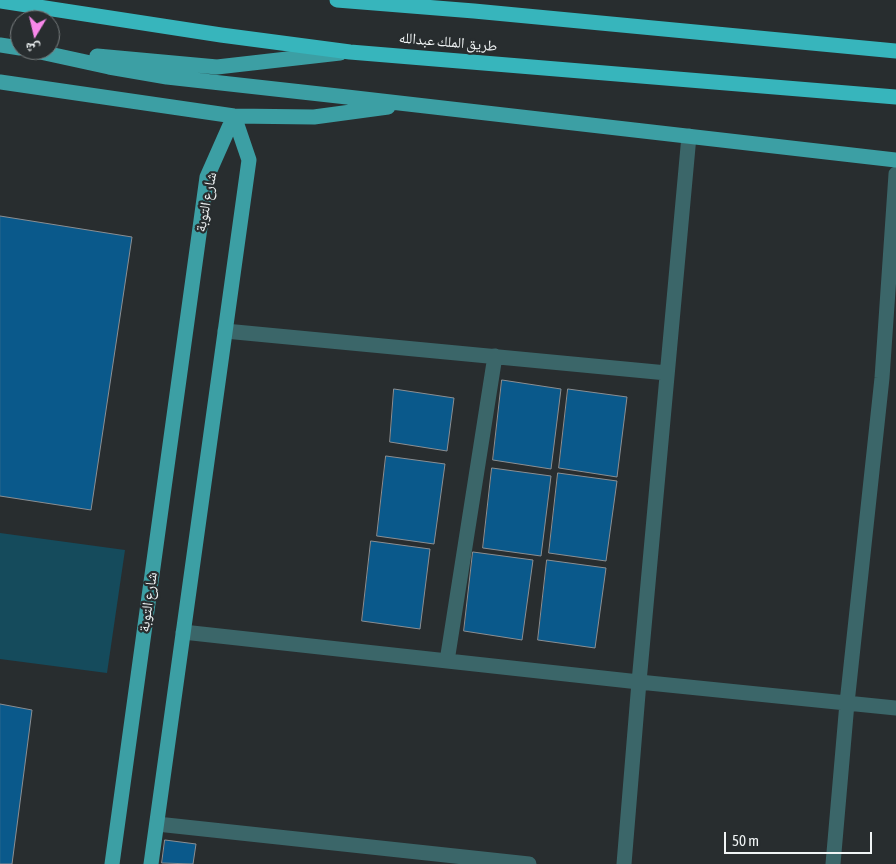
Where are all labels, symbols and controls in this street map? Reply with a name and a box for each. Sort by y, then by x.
north arrow [10,10,60,60]
street label: طريق الملك عبدالله [398,29,498,55]
text: ش [24,40,41,58]
street label: شارع التوبة [191,171,221,233]
street label: شارع التوبة [135,571,161,633]
scale bar [726,822,874,854]
text: 50 m [732,832,759,849]

